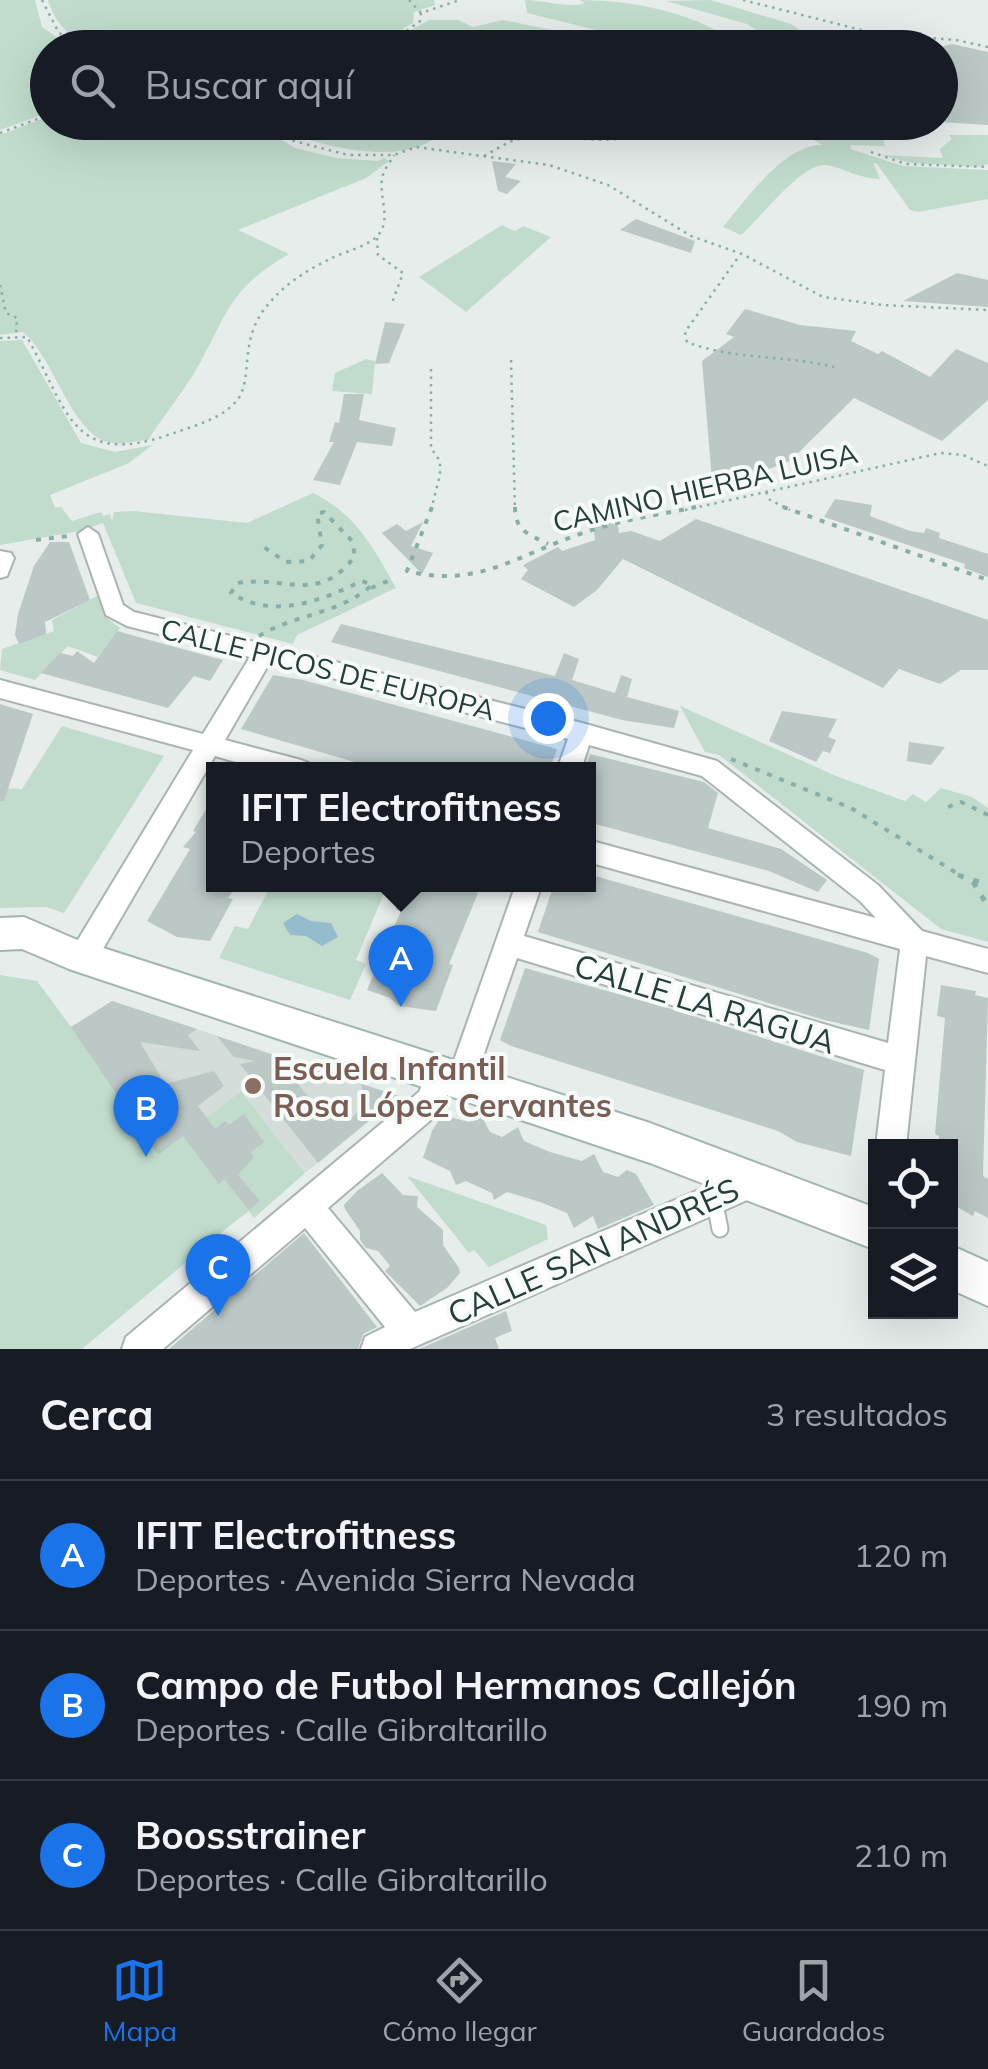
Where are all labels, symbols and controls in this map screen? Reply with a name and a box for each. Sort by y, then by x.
search box [30,30,958,140]
icon: search [65,58,120,113]
text: Buscar aquí [145,61,353,109]
street label: CAMINO HIERBA LUISA [549,435,861,539]
street label: CALLE PICOS DE EUROPA [157,611,499,728]
your location [523,693,574,744]
popup [206,762,596,892]
text: IFIT Electrofitness [240,783,562,831]
text: Deportes [240,831,376,871]
pin: A [368,924,434,1007]
street label: CALLE LA RAGUA [570,944,840,1062]
place label: Escuela Infantil Rosa López Cervantes [273,1048,612,1125]
pin: B [114,1074,178,1157]
marker: Escuela Infantil Rosa López Cervantes [242,1075,264,1097]
map controls [868,1139,958,1319]
button: locate [868,1139,958,1229]
street label: CALLE SAN ANDRÉS [441,1169,745,1333]
button: layers [868,1229,958,1319]
pin: C [186,1234,250,1316]
text: Cerca [40,1388,154,1441]
text: 3 resultados [766,1394,948,1434]
text: IFIT Electrofitness [135,1511,456,1559]
text: A [60,1535,85,1575]
text: 120 m [854,1535,948,1575]
text: Deportes · Avenida Sierra Nevada [135,1559,636,1599]
text: Campo de Futbol Hermanos Callejón [135,1661,797,1709]
text: B [61,1685,84,1725]
text: 190 m [854,1685,948,1725]
text: Deportes · Calle Gibraltarillo [135,1709,548,1749]
text: Boosstrainer [135,1811,365,1859]
text: C [62,1835,83,1875]
text: 210 m [854,1835,948,1875]
text: Deportes · Calle Gibraltarillo [135,1859,548,1899]
tab: Mapa [103,1953,177,2048]
tab: Cómo llegar [382,1953,537,2048]
tab: Guardados [742,1953,885,2048]

